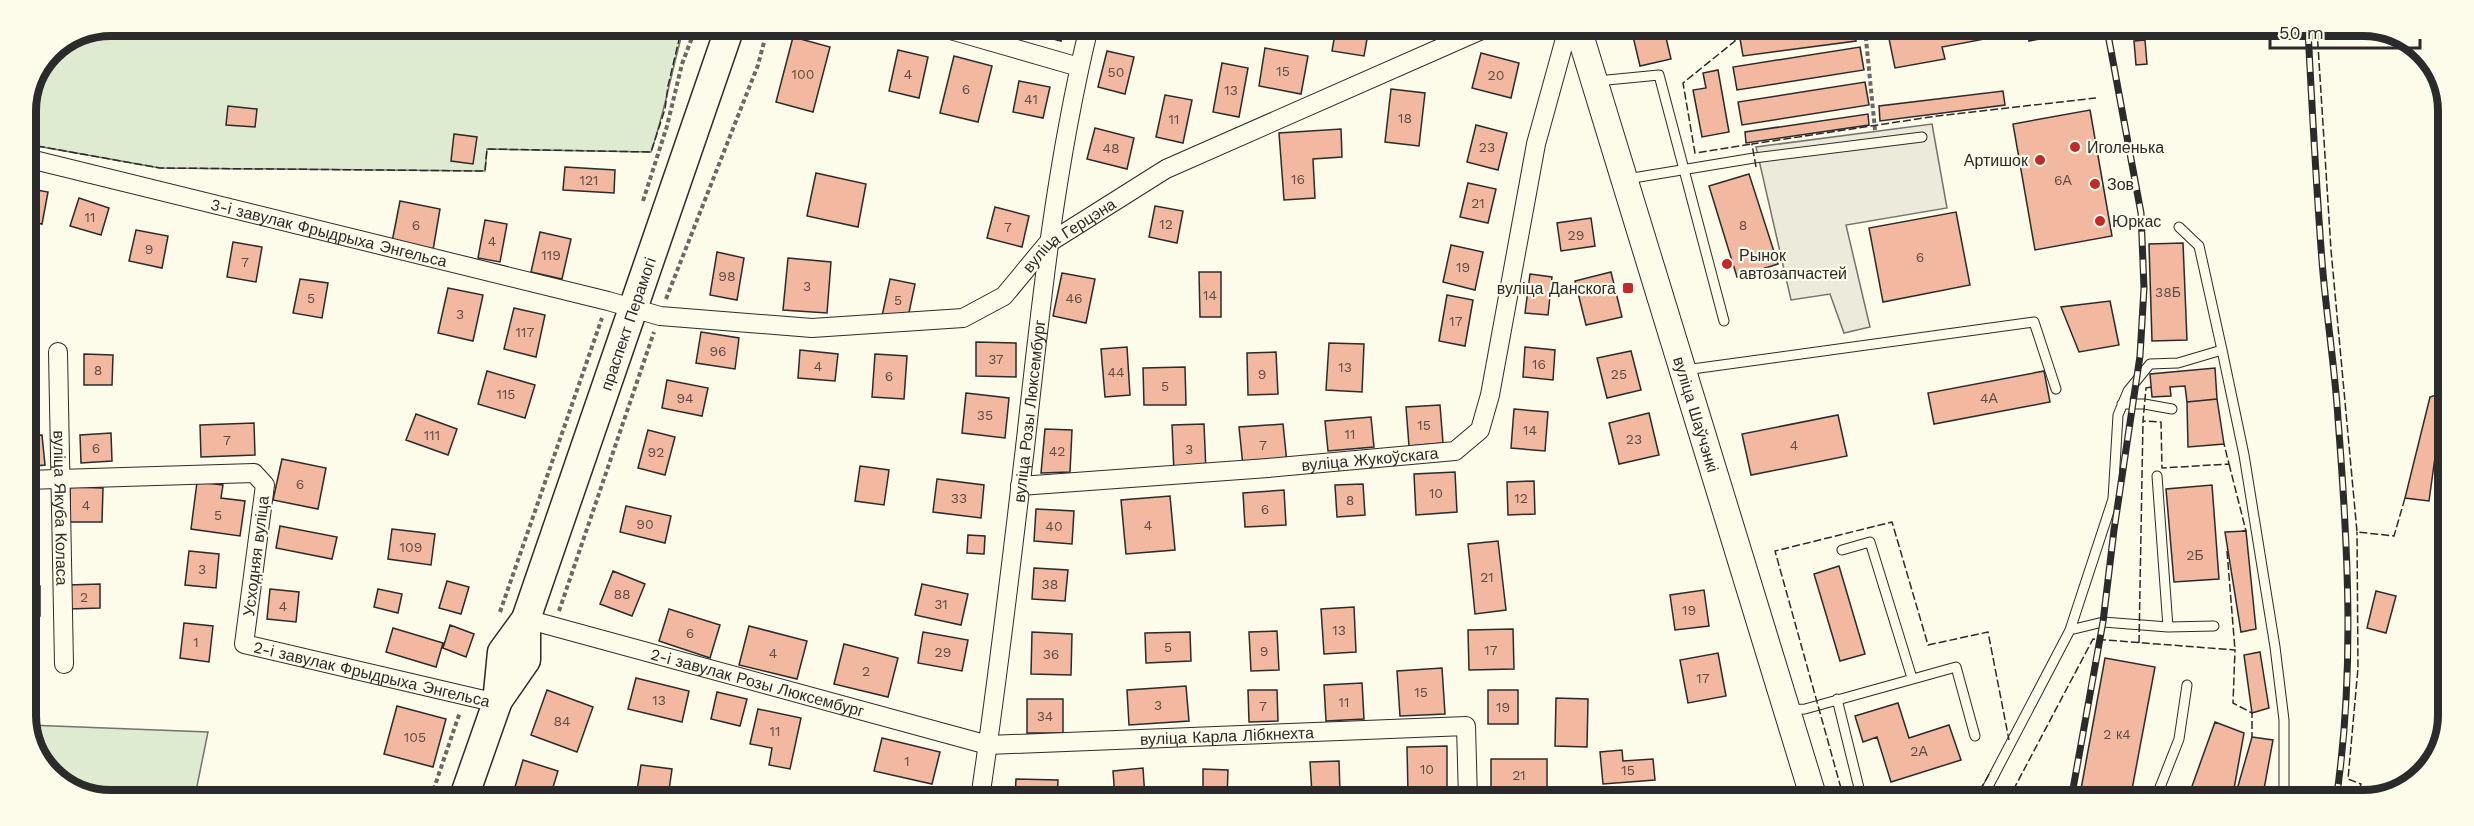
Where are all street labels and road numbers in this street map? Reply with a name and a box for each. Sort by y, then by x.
street label: 3-і завулак Фрыдрыха Энгельса [209,194,449,271]
street label: вуліца Герцэна [1018,194,1119,276]
street label: праспект Перамогі [596,255,659,393]
street label: вуліца Розы Люксембург [1009,318,1049,503]
street label: вуліца Шаўчэнкі [1670,354,1723,474]
street label: вуліца Якуба Коласа [50,430,72,586]
street label: вуліца Жукоўскага [1301,443,1439,474]
street label: Усходняя вуліца [239,495,273,617]
street label: 2-і завулак Фрыдрыха Энгельса [252,637,492,711]
street label: 2-і завулак Розы Люксембург [649,644,867,720]
street label: вуліца Карла Лібкнехта [1140,723,1314,748]

